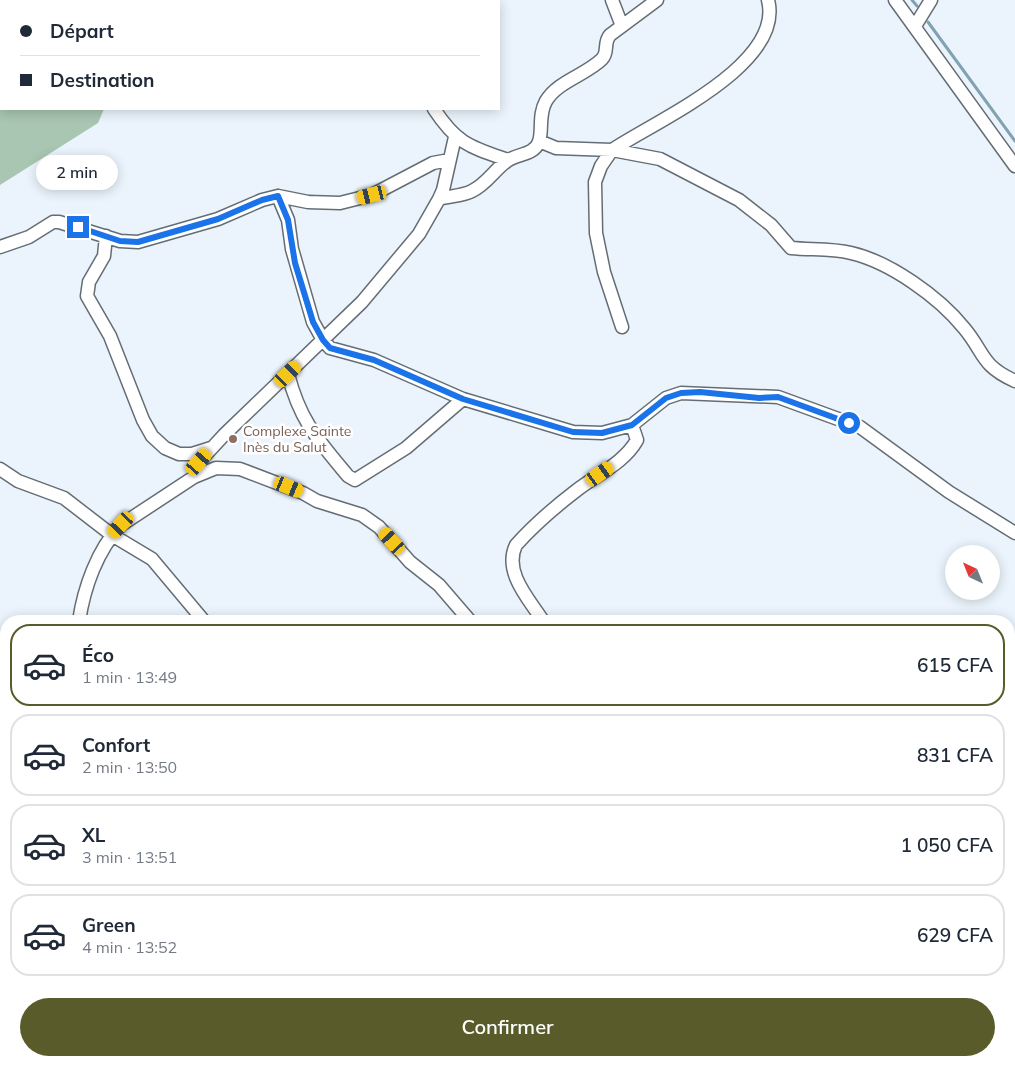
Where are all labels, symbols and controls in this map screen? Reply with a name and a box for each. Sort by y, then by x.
text: Départ [50,19,114,43]
text: Destination [50,68,155,92]
callout: 2 min [37,154,119,190]
text: 2 min [56,162,98,182]
car [355,184,388,206]
route end [67,216,89,238]
car [271,358,304,390]
route start [838,412,860,434]
place label: Complexe Sainte Inès du Salut [243,422,351,456]
marker: Complexe Sainte Inès du Salut [227,433,239,445]
car [183,446,214,478]
car [583,459,616,489]
car [272,474,305,500]
car [105,509,136,541]
car [376,525,407,557]
north arrow [945,545,1000,600]
map controls [945,545,1000,600]
icon: car [22,643,67,688]
text: Éco [82,643,114,667]
text: 615 CFA [917,653,993,677]
text: 1 min · 13:49 [82,667,177,687]
icon: car [22,733,67,778]
text: Confort [82,733,150,757]
text: 831 CFA [917,743,993,767]
text: 2 min · 13:50 [82,757,177,777]
icon: car [22,823,67,868]
text: XL [82,823,105,847]
text: 1 050 CFA [900,833,993,857]
text: 3 min · 13:51 [82,847,177,867]
icon: car [22,913,67,958]
text: Green [82,913,136,937]
text: 629 CFA [917,923,993,947]
text: 4 min · 13:52 [82,937,177,957]
button: Confirmer [20,998,995,1056]

